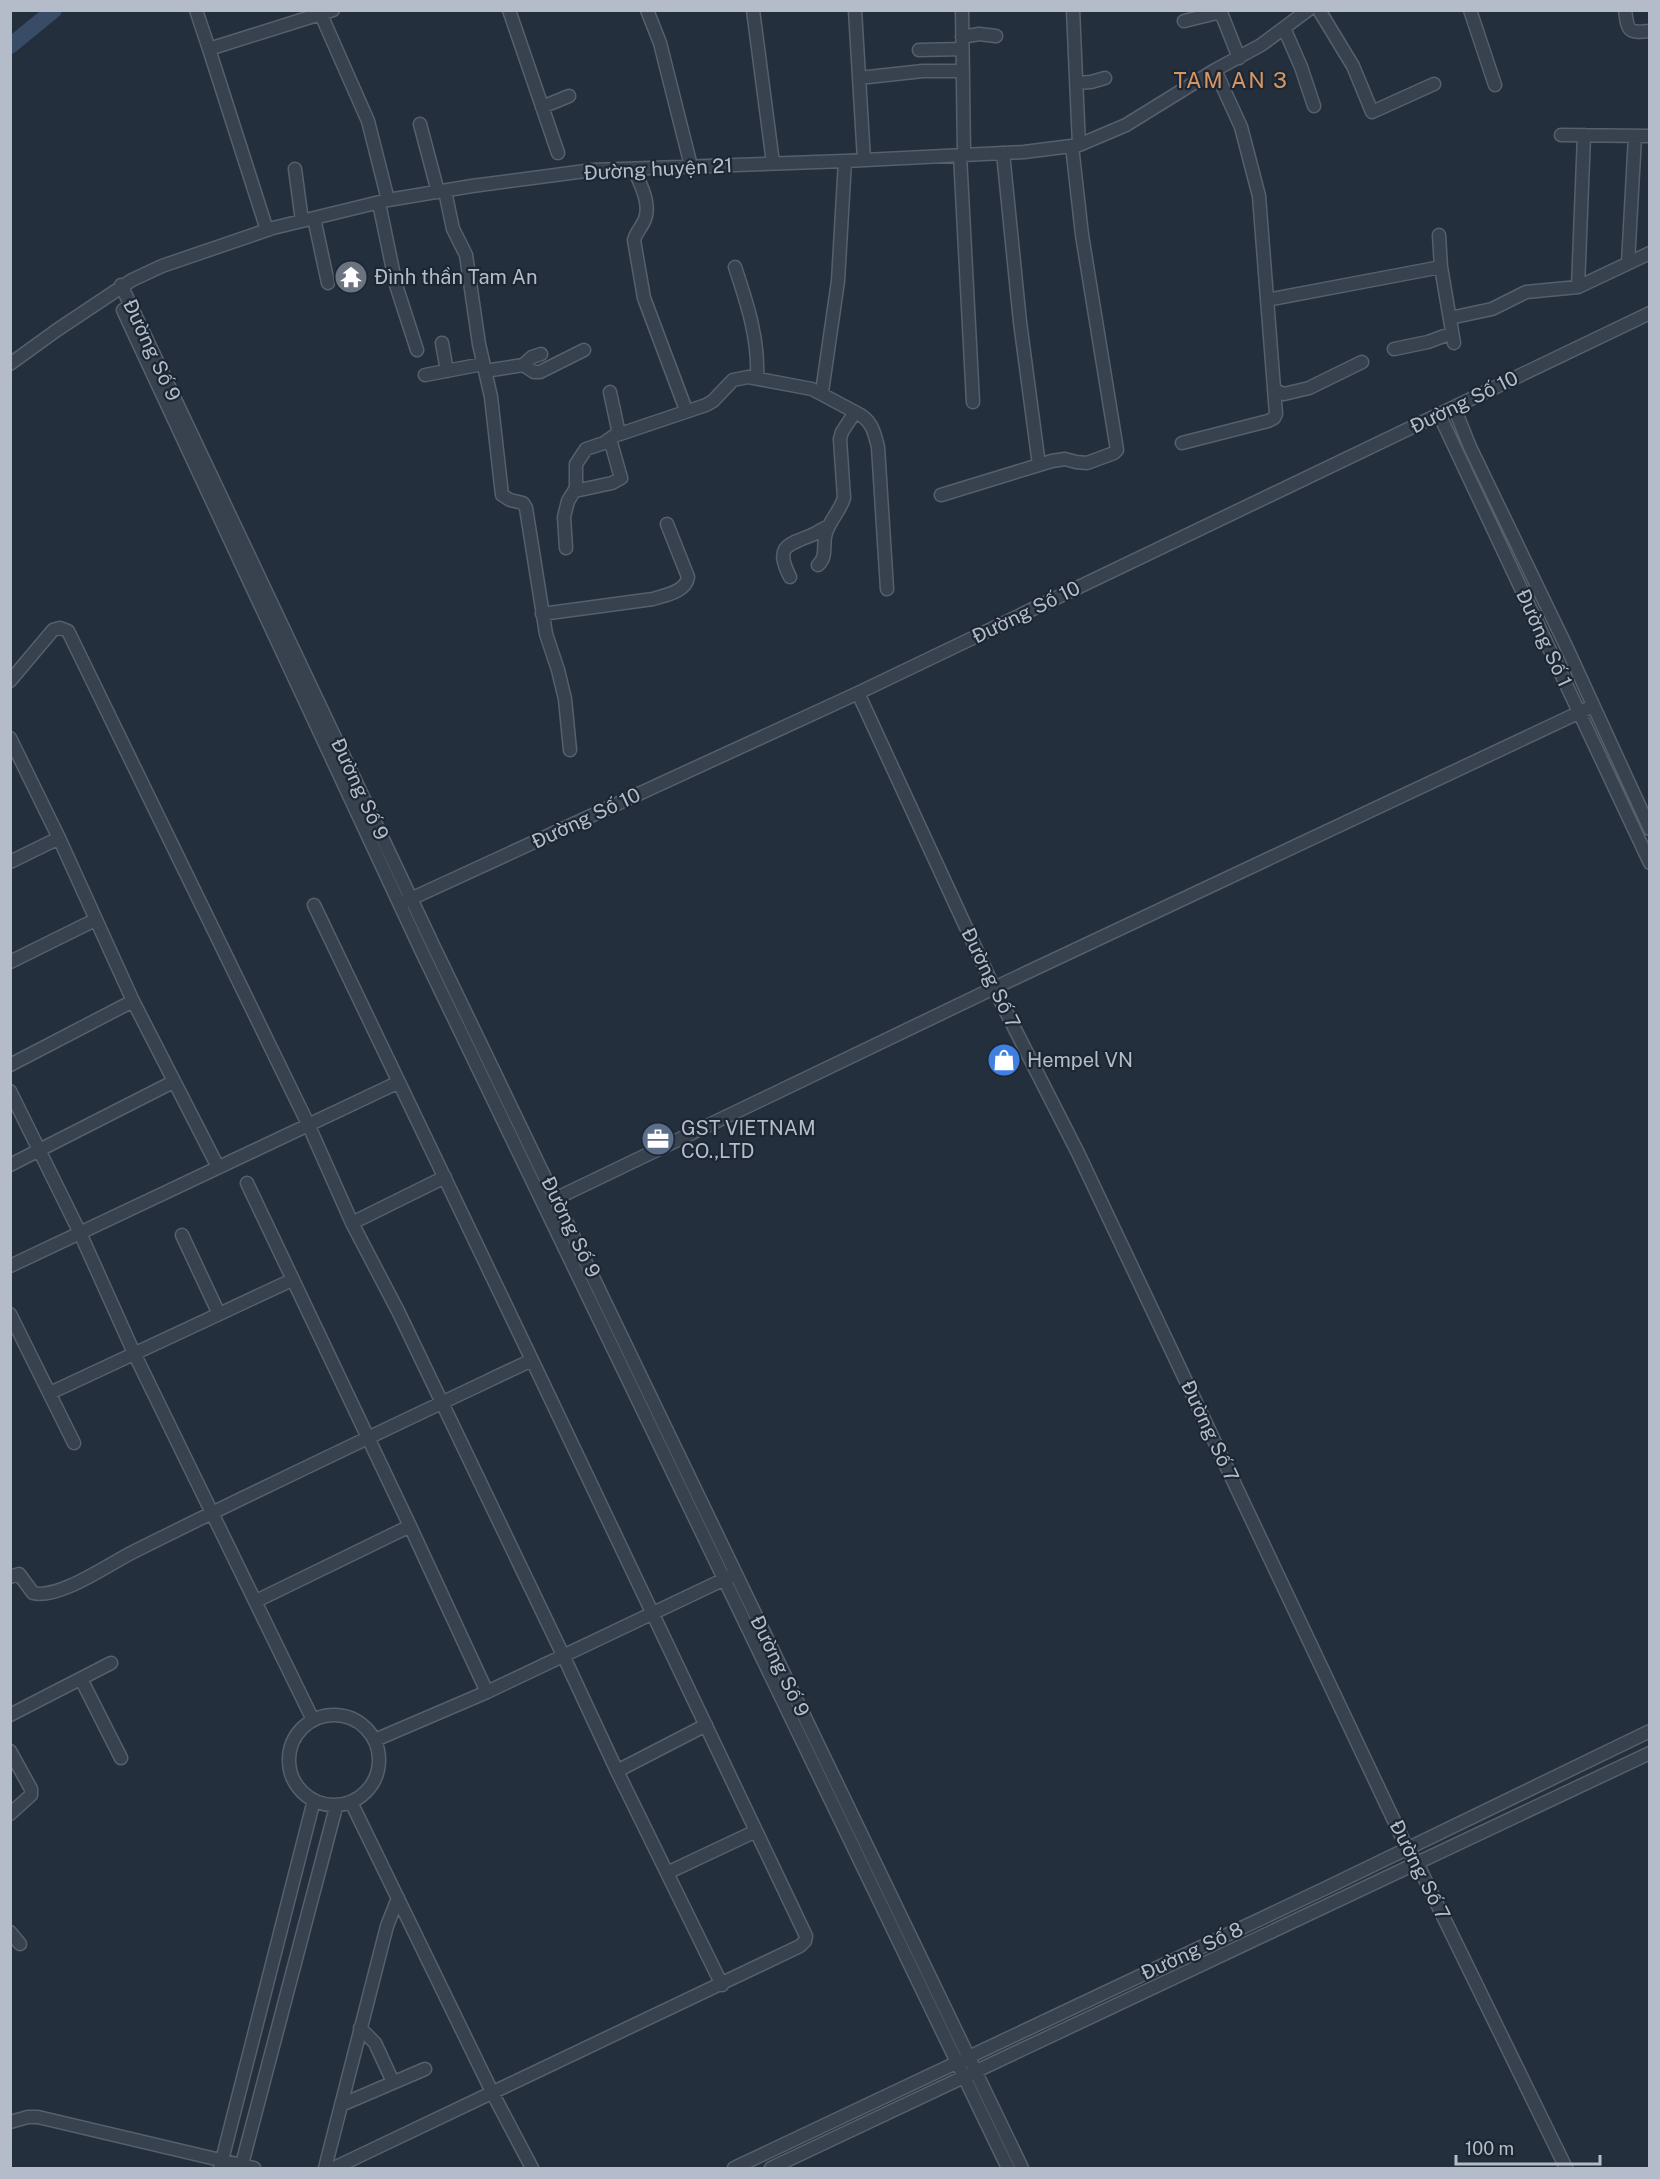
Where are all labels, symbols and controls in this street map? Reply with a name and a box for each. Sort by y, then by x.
district label: TAM AN 3 [1174,67,1288,93]
street label: Đường huyện 21 [583,153,733,185]
temple icon: Đình thần Tam An [333,259,369,295]
place label: Đình thần Tam An [374,265,537,289]
street label: Đường Số 9 [118,295,186,405]
street label: Đường Số 10 [1406,365,1522,439]
street label: Đường Số 10 [968,575,1084,649]
street label: Đường Số 1 [1511,585,1577,691]
street label: Đường Số 9 [326,734,394,844]
street label: Đường Số 10 [528,782,644,854]
street label: Đường Số 7 [956,924,1026,1032]
shop icon: Hempel VN [986,1042,1022,1078]
place label: Hempel VN [1027,1048,1133,1072]
place label: GST VIETNAM CO.,LTD [681,1116,816,1163]
office icon: GST VIETNAM CO.,LTD [640,1121,676,1157]
street label: Đường Số 9 [536,1173,606,1281]
street label: Đường Số 7 [1176,1376,1244,1486]
street label: Đường Số 9 [745,1612,815,1720]
street label: Đường Số 7 [1385,1816,1455,1924]
street label: Đường Số 8 [1137,1917,1247,1985]
scale bar [1456,2128,1600,2166]
text: 100 m [1465,2138,1514,2159]

